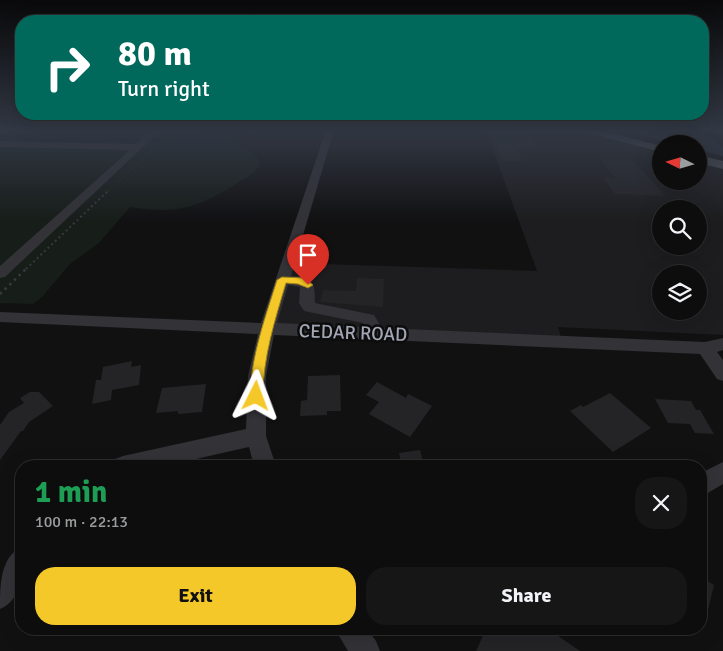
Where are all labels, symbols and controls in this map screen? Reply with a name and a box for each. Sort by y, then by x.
text: 80 m [118,32,192,75]
icon: right [35,35,100,100]
text: Turn right [118,75,210,102]
north arrow [652,135,708,190]
map controls [652,135,707,320]
button: search [652,200,707,255]
pin [287,234,329,285]
icon: arrive [294,241,322,269]
button: layers [652,265,707,320]
street label: CEDAR ROAD [298,319,408,347]
position arrow [229,369,281,421]
text: 1 min [35,474,107,511]
button: close [635,477,687,529]
text: 100 m · 22:13 [35,512,128,532]
button: Exit [35,567,356,625]
button: Share [366,567,687,625]

